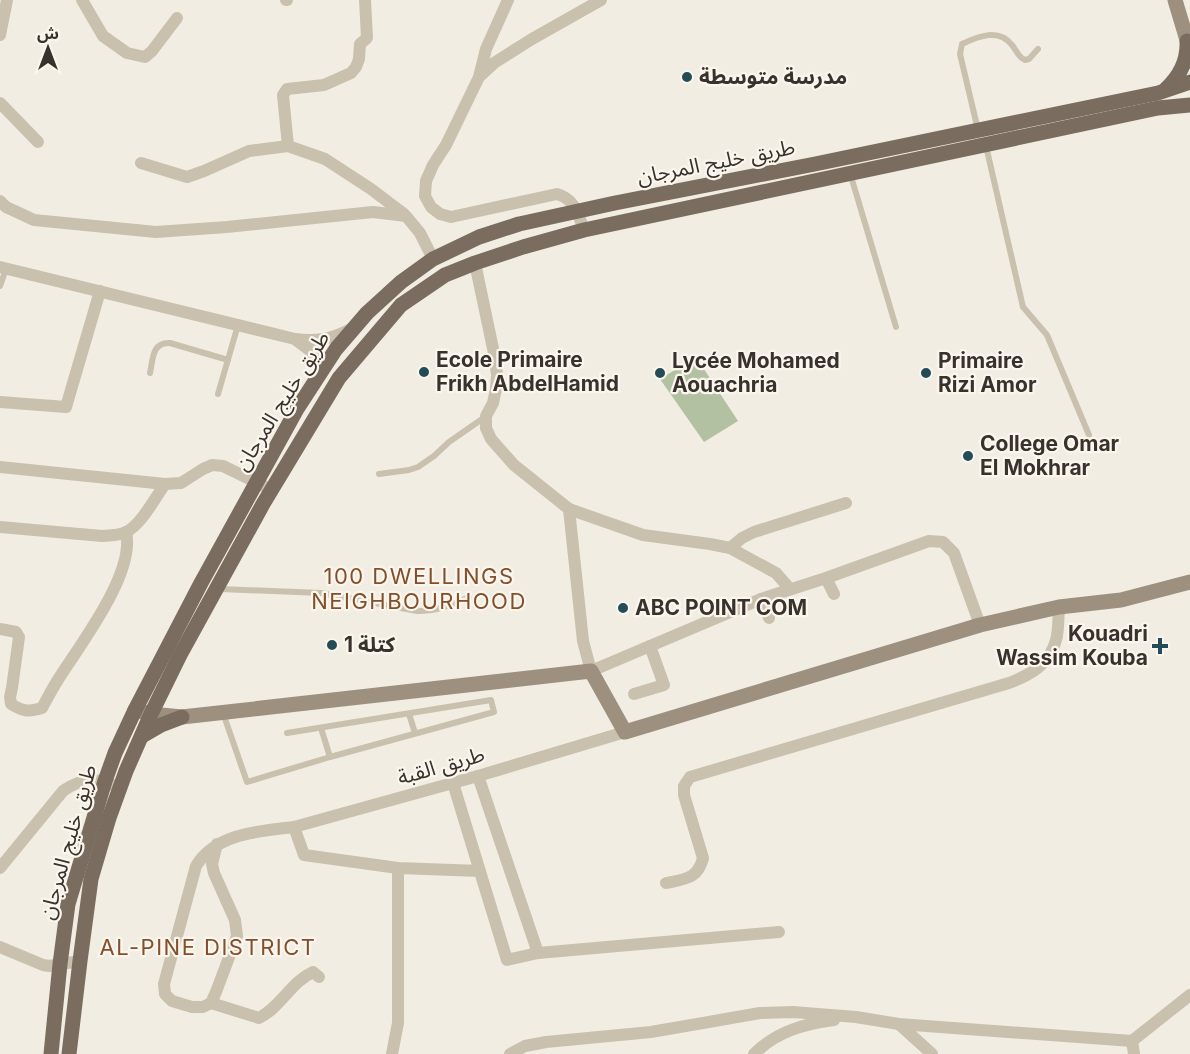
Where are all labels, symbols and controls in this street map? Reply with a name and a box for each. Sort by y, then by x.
north arrow [18,18,78,78]
text: ش [37,23,59,43]
place label: مدرسة متوسطة [699,64,847,89]
marker: مدرسة متوسطة [680,70,694,84]
street label: طريق خليج المرجان [635,134,797,192]
street label: طريق خليج المرجان [229,326,337,477]
place label: Ecole Primaire Frikh AbdelHamid [436,347,619,396]
place label: Lycée Mohamed Aouachria [672,348,840,397]
place label: Primaire Rizi Amor [938,348,1037,397]
marker: Ecole Primaire Frikh AbdelHamid [417,365,431,379]
marker: Lycée Mohamed Aouachria [653,366,667,380]
marker: Primaire Rizi Amor [919,366,933,380]
place label: College Omar El Mokhrar [980,431,1120,480]
marker: College Omar El Mokhrar [961,449,975,463]
district label: 100 DWELLINGS NEIGHBOURHOOD [311,563,527,614]
place label: ABC POINT COM [635,595,807,620]
marker: ABC POINT COM [616,601,630,615]
place label: Kouadri Wassim Kouba [996,621,1148,670]
place label: كتلة 1 [344,632,396,657]
marker: كتلة 1 [325,638,339,652]
marker: Kouadri Wassim Kouba [1153,639,1167,653]
street label: طريق القبة [394,741,488,791]
street label: طريق خليج المرجان [33,762,104,923]
district label: AL-PINE DISTRICT [99,934,317,960]

